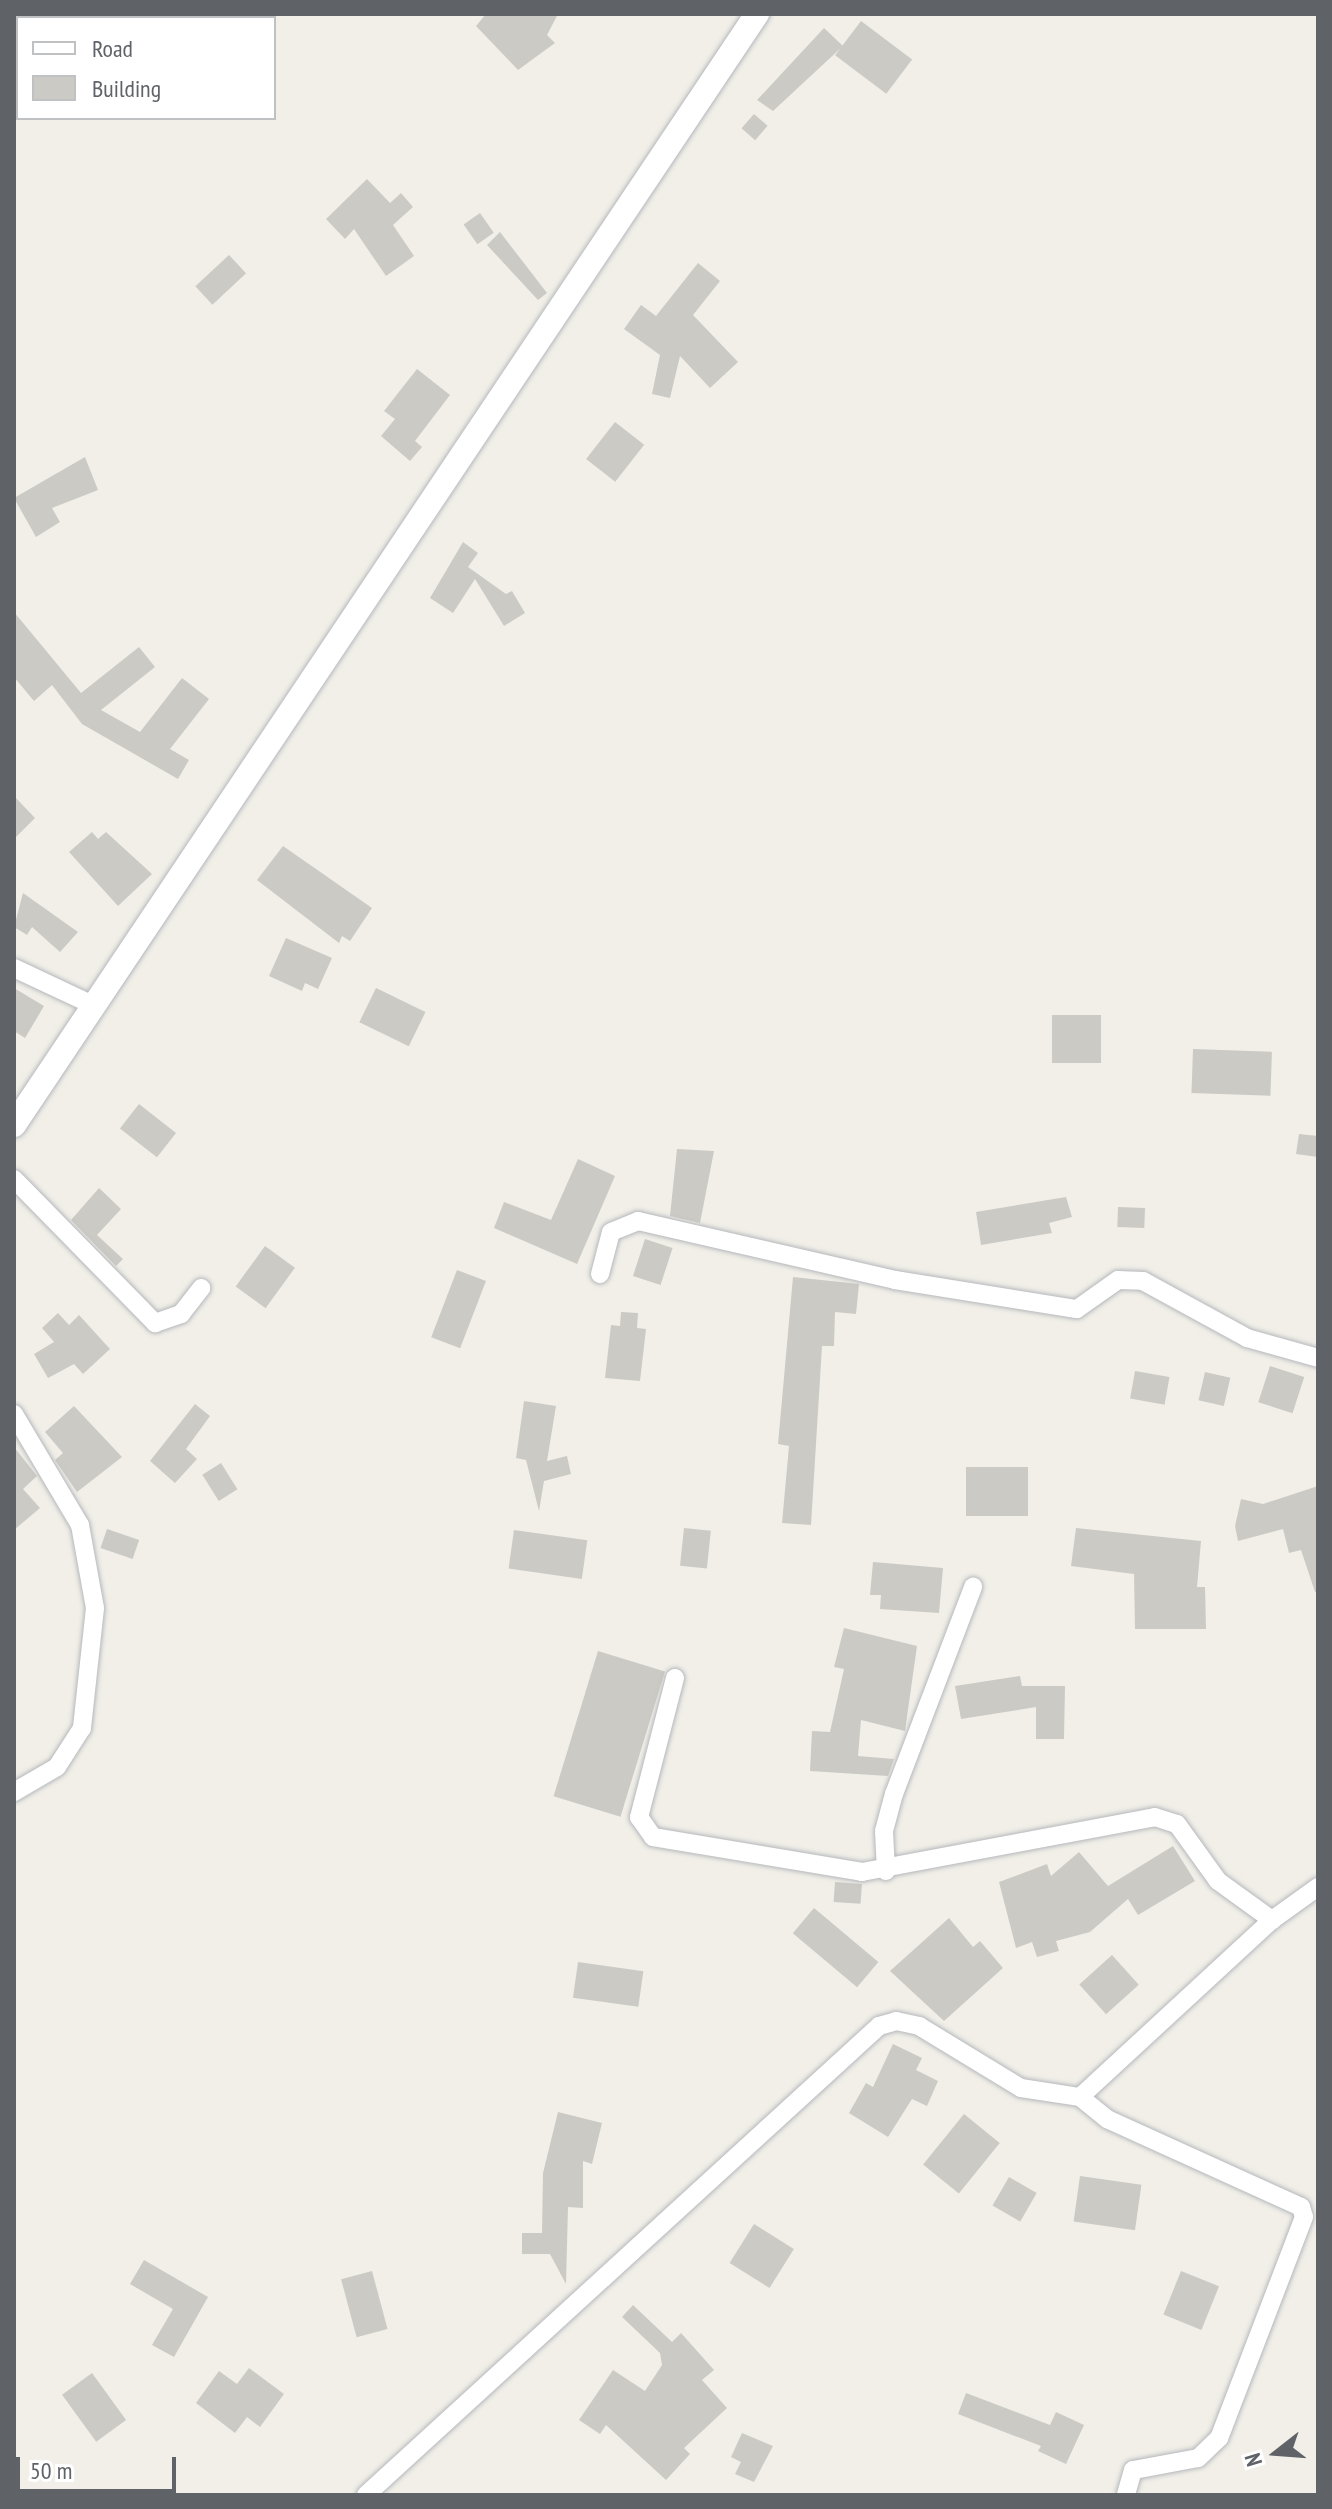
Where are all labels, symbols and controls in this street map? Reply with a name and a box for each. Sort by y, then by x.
legend [16,16,276,120]
text: Road [92,33,133,64]
text: Building [92,73,161,104]
north arrow [1236,2413,1316,2493]
scale bar [20,2441,180,2491]
text: N [1238,2450,1268,2470]
text: 50 m [30,2455,72,2486]

